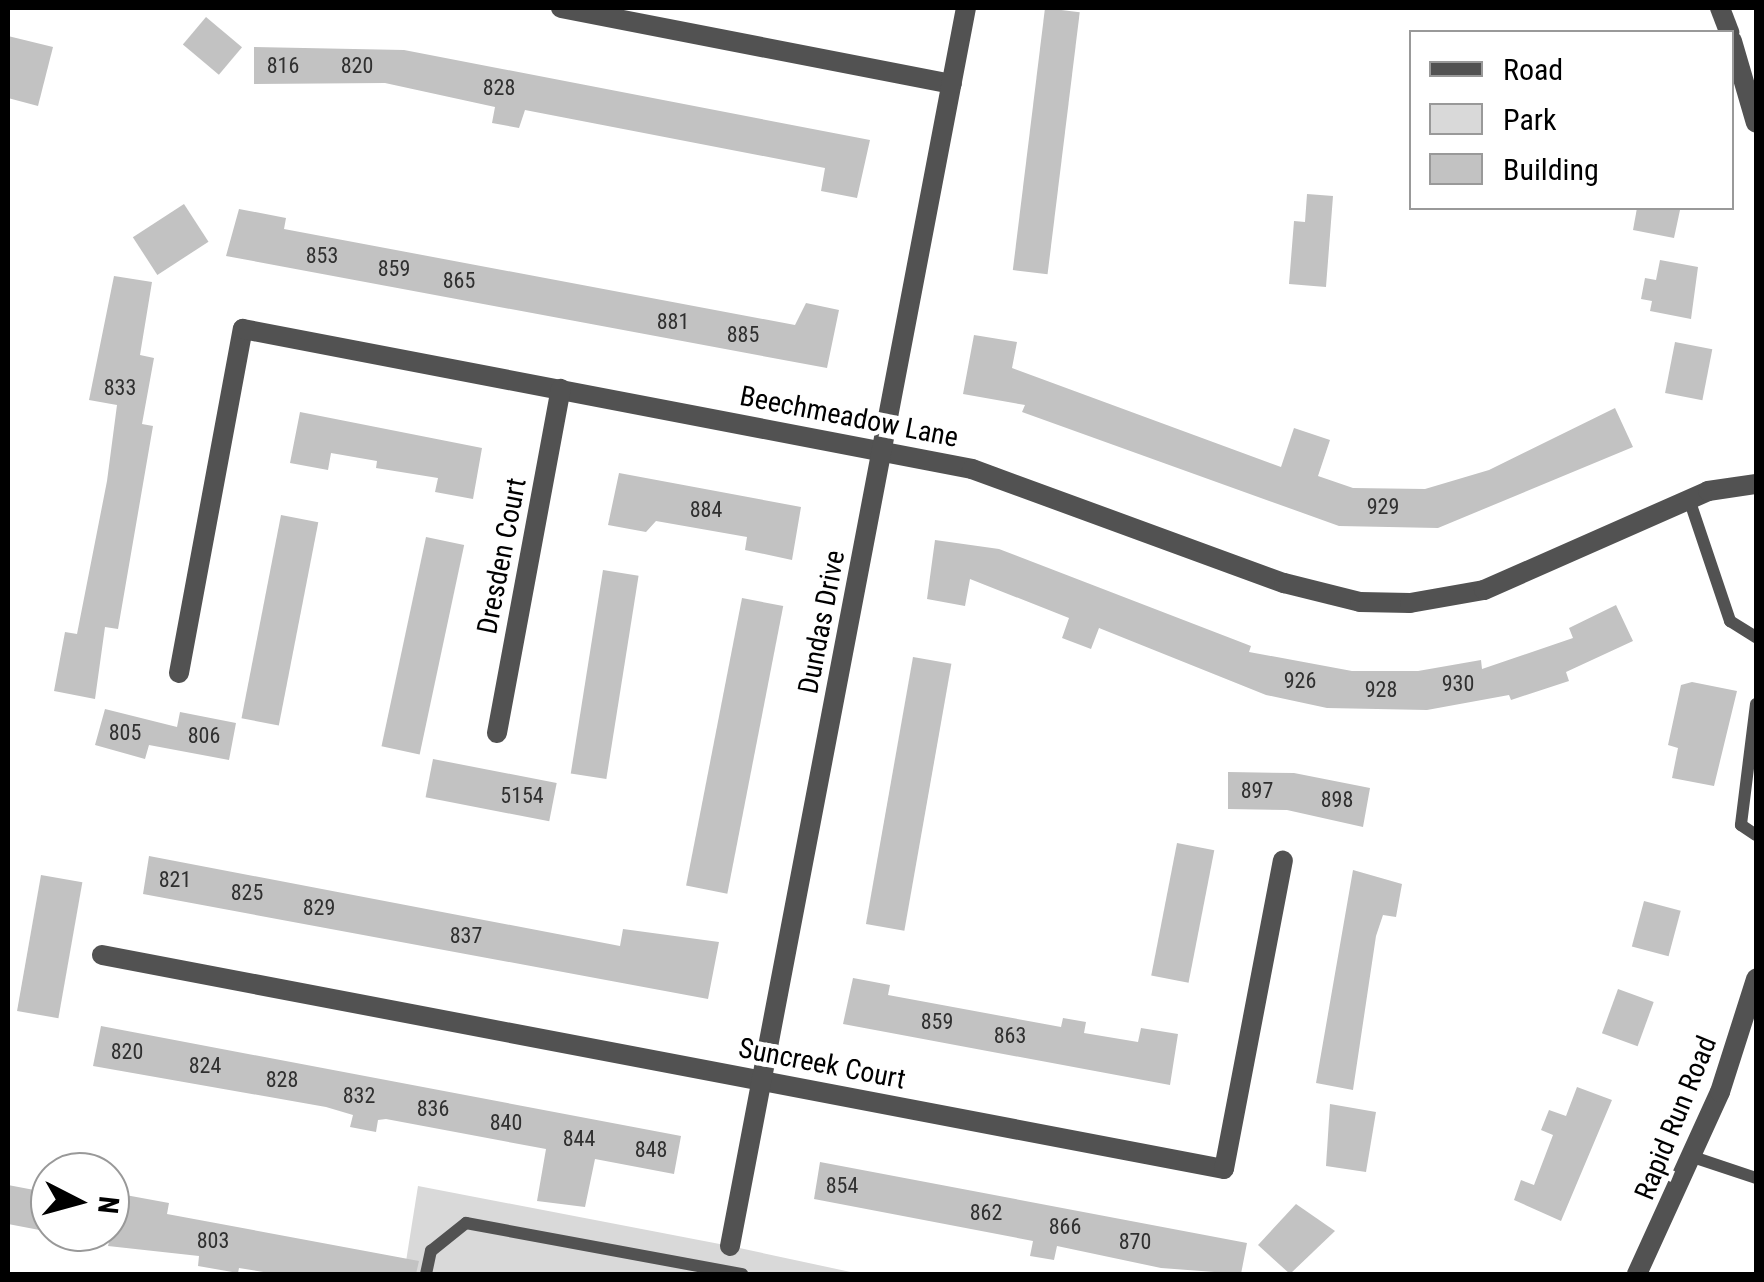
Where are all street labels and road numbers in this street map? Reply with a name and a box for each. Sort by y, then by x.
street label: Beechmeadow Lane [737,379,961,455]
street label: Dresden Court [470,475,534,637]
street label: Dundas Drive [792,547,852,697]
street label: Suncreek Court [736,1031,908,1097]
street label: Rapid Run Road [1628,1031,1724,1205]

